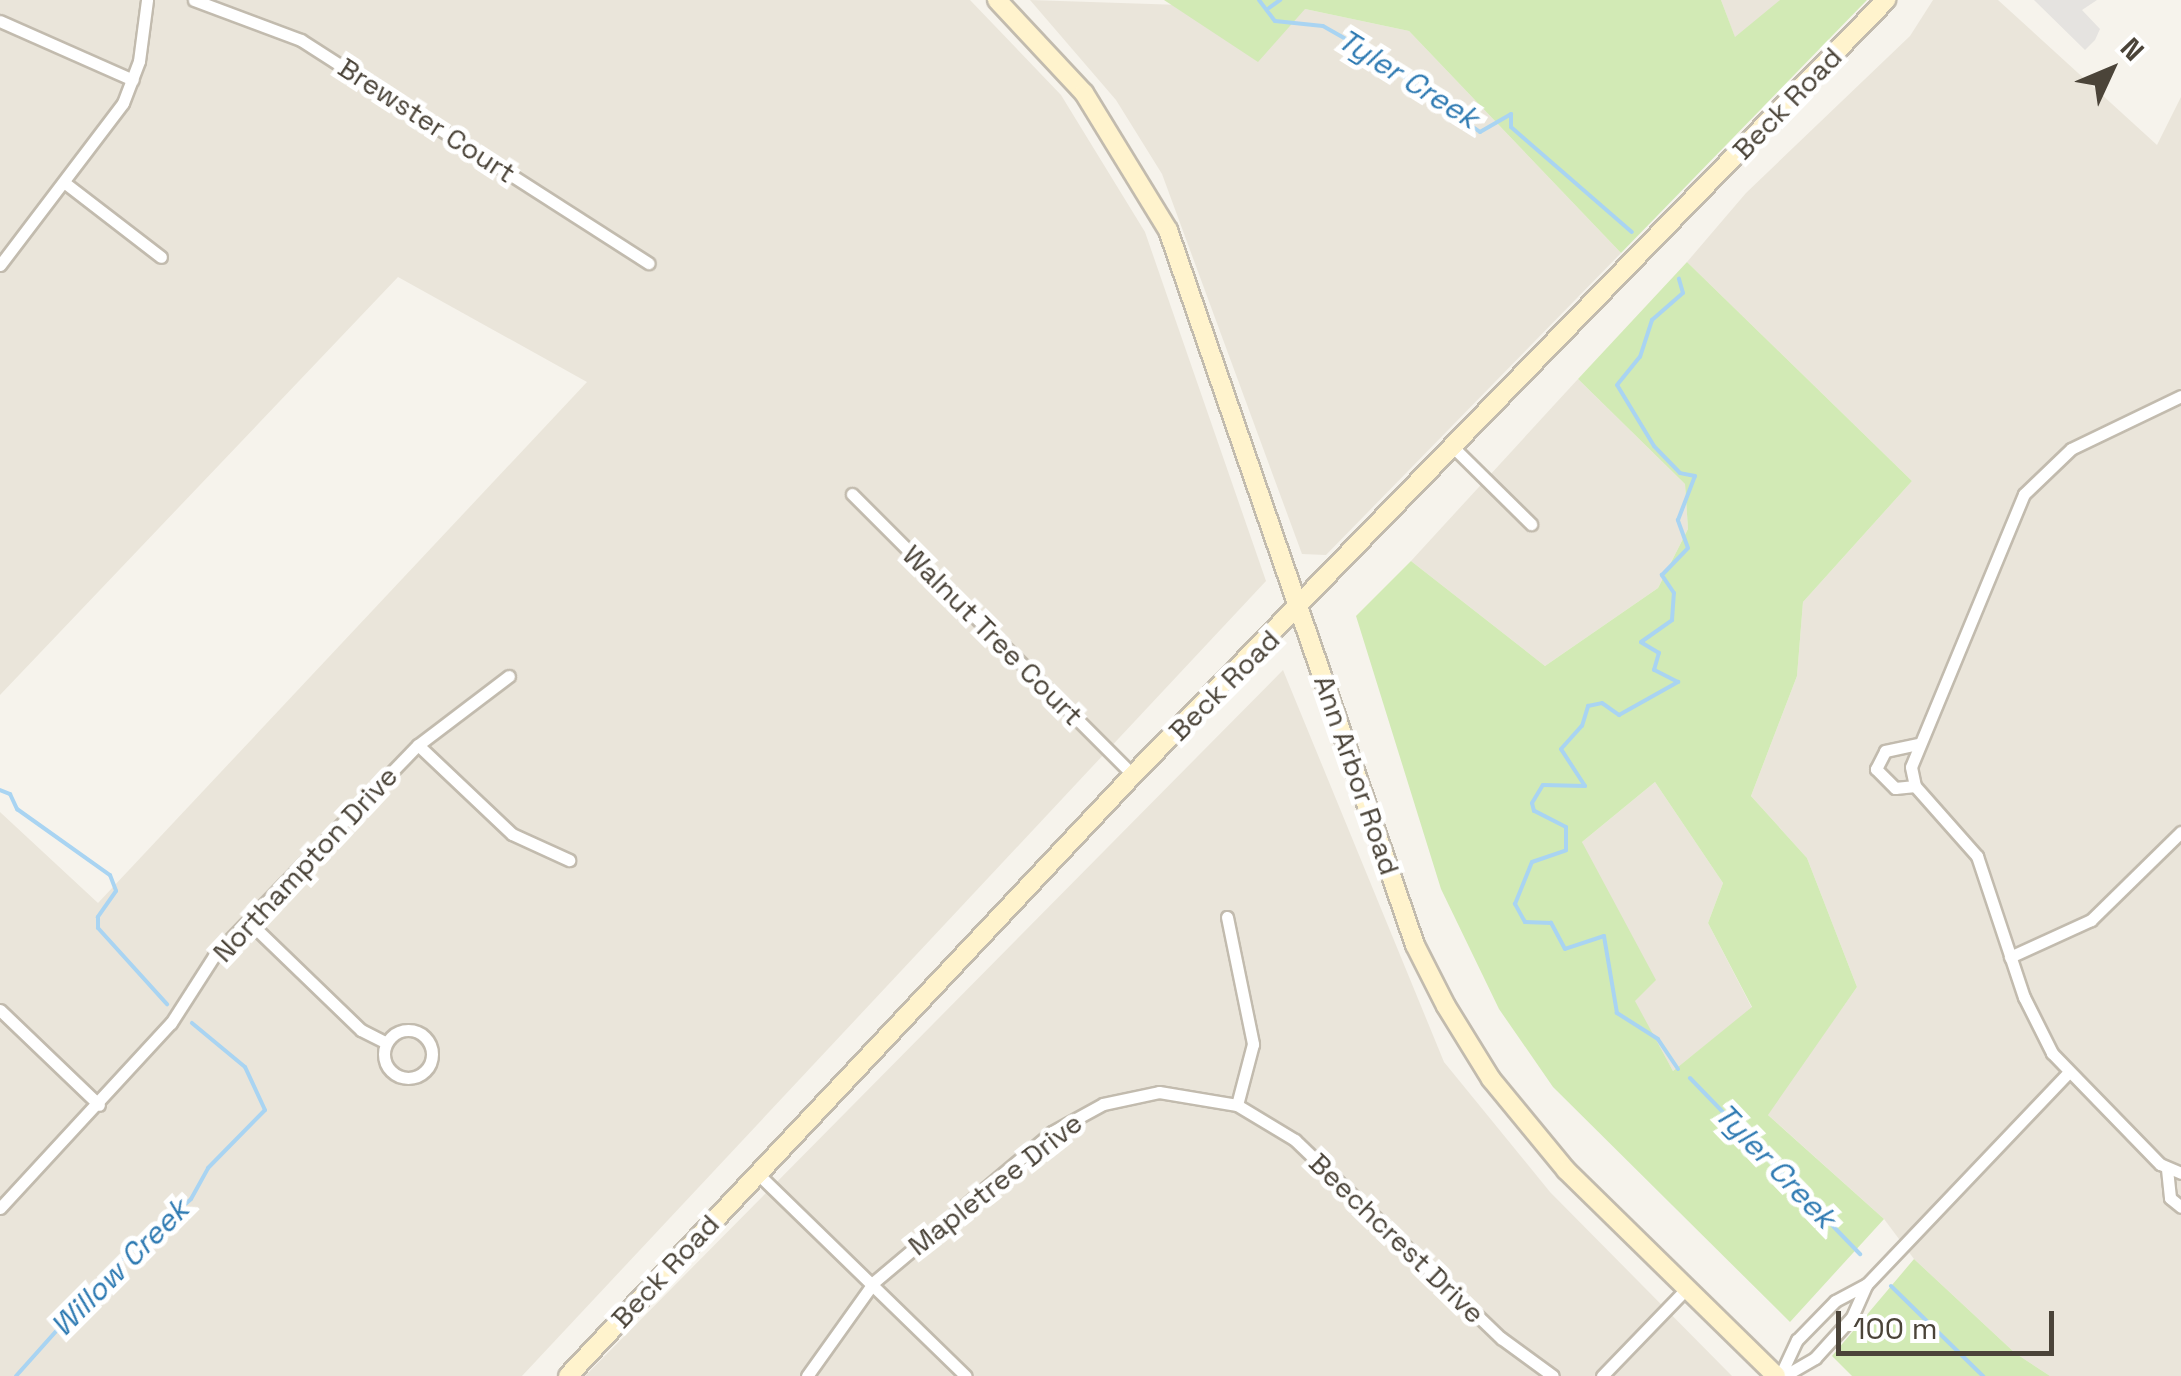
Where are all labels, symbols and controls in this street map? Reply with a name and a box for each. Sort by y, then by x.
north arrow [2061,20,2161,120]
water label: Tyler Creek [1331,21,1485,137]
text: N [2113,30,2152,68]
street label: Beck Road [1725,40,1849,166]
street label: Brewster Court [332,50,522,190]
street label: Walnut Tree Court [896,538,1090,732]
street label: Beck Road [1162,623,1286,747]
street label: Ann Arbor Road [1307,671,1407,879]
street label: Northampton Drive [206,759,404,969]
water label: Tyler Creek [1707,1096,1843,1236]
street label: Mapletree Drive [901,1106,1089,1262]
street label: Beechcrest Drive [1302,1146,1492,1330]
water label: Willow Creek [44,1192,196,1344]
street label: Beck Road [604,1207,726,1335]
scale bar [1841,1291,2058,1353]
text: 100 m [1853,1309,1938,1348]

